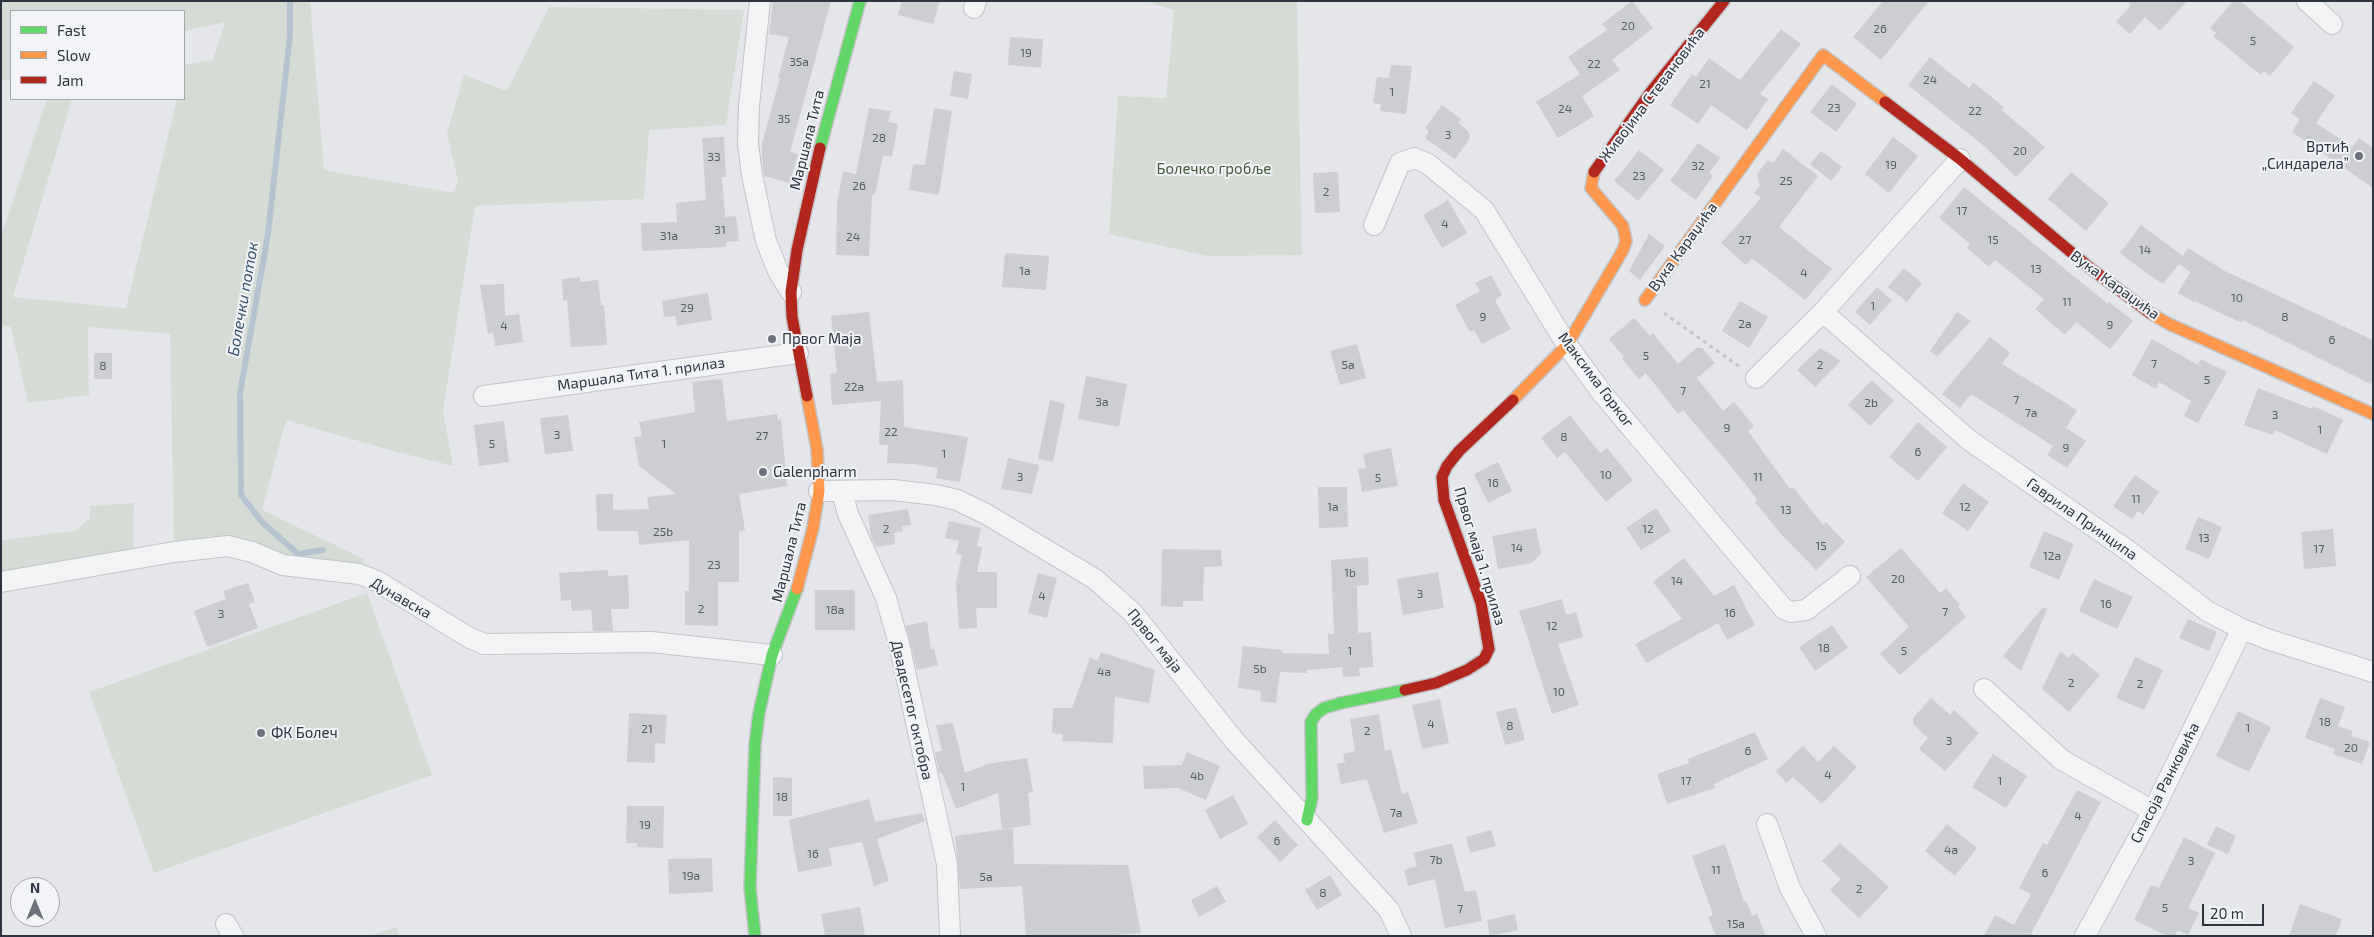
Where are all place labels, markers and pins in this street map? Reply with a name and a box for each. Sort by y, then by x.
place label: Вртић „Синдарела” [2261,138,2349,173]
marker: Вртић „Синдарела” [2353,150,2365,162]
place label: Првог Маја [782,330,861,348]
marker: Првог Маја [766,333,778,345]
place label: Galenpharm [773,463,857,481]
marker: Galenpharm [757,466,769,478]
place label: ФК Болеч [271,724,338,742]
marker: ФК Болеч [255,727,267,739]

